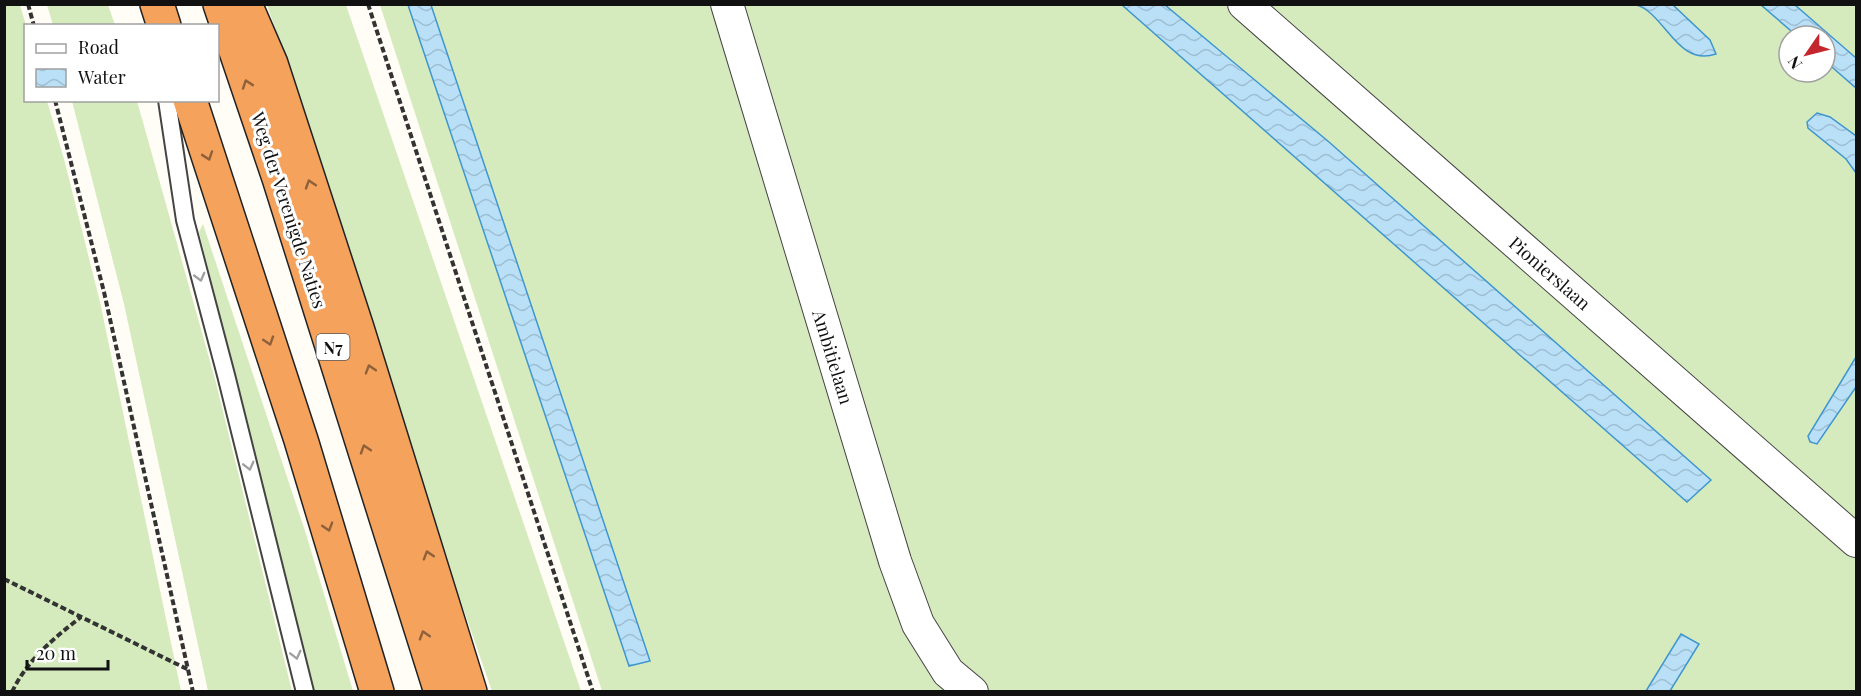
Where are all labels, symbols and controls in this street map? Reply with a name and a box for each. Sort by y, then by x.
legend [24,24,219,102]
north arrow [1777,24,1837,84]
text: Road [78,35,119,59]
text: N [1782,52,1806,74]
text: Water [77,65,126,89]
one-way arrow [242,79,255,90]
street label: Weg der Verenigde Naties [246,108,332,311]
one-way arrow [201,150,214,161]
one-way arrow [305,179,317,190]
street label: Pionierslaan [1504,231,1596,315]
one-way arrow [193,271,205,282]
street label: Ambitielaan [807,306,859,407]
road number: N7 [316,334,350,360]
one-way arrow [262,335,275,346]
one-way arrow [365,364,377,375]
one-way arrow [360,444,372,455]
one-way arrow [241,461,254,471]
one-way arrow [321,521,333,532]
one-way arrow [423,550,436,561]
one-way arrow [419,631,431,641]
scale bar [27,633,108,671]
text: 20 m [36,641,76,665]
one-way arrow [288,650,301,660]

